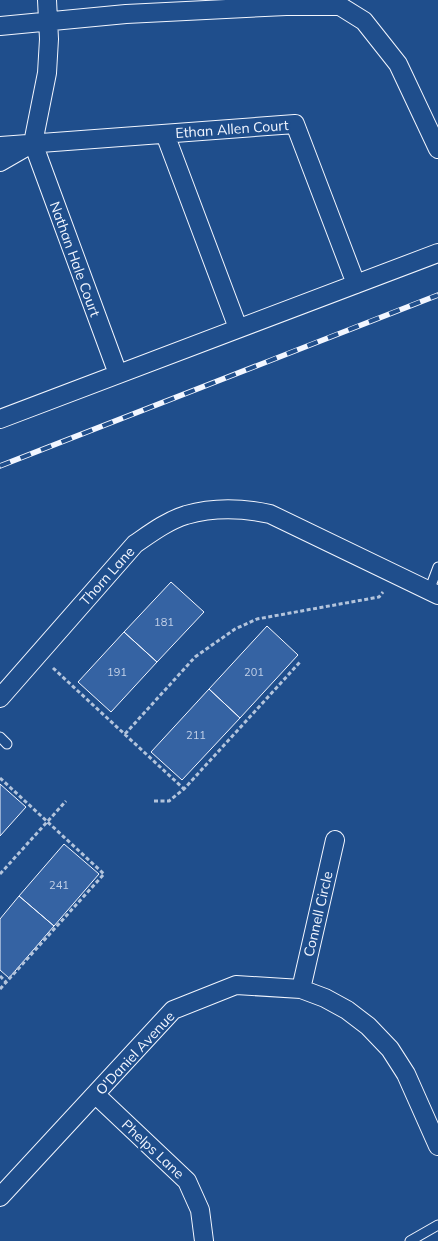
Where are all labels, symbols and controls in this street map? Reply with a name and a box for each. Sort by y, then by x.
street label: Ethan Allen Court [175,116,289,142]
street label: Nathan Hale Court [46,199,104,319]
street label: Thorn Lane [76,543,138,609]
house number: 181 [154,615,174,629]
house number: 191 [107,665,127,679]
house number: 201 [244,665,264,679]
house number: 211 [186,728,206,742]
street label: Connell Circle [299,869,337,959]
house number: 241 [49,878,69,892]
street label: O'Daniel Avenue [92,1007,178,1099]
street label: Phelps Lane [118,1115,188,1183]

